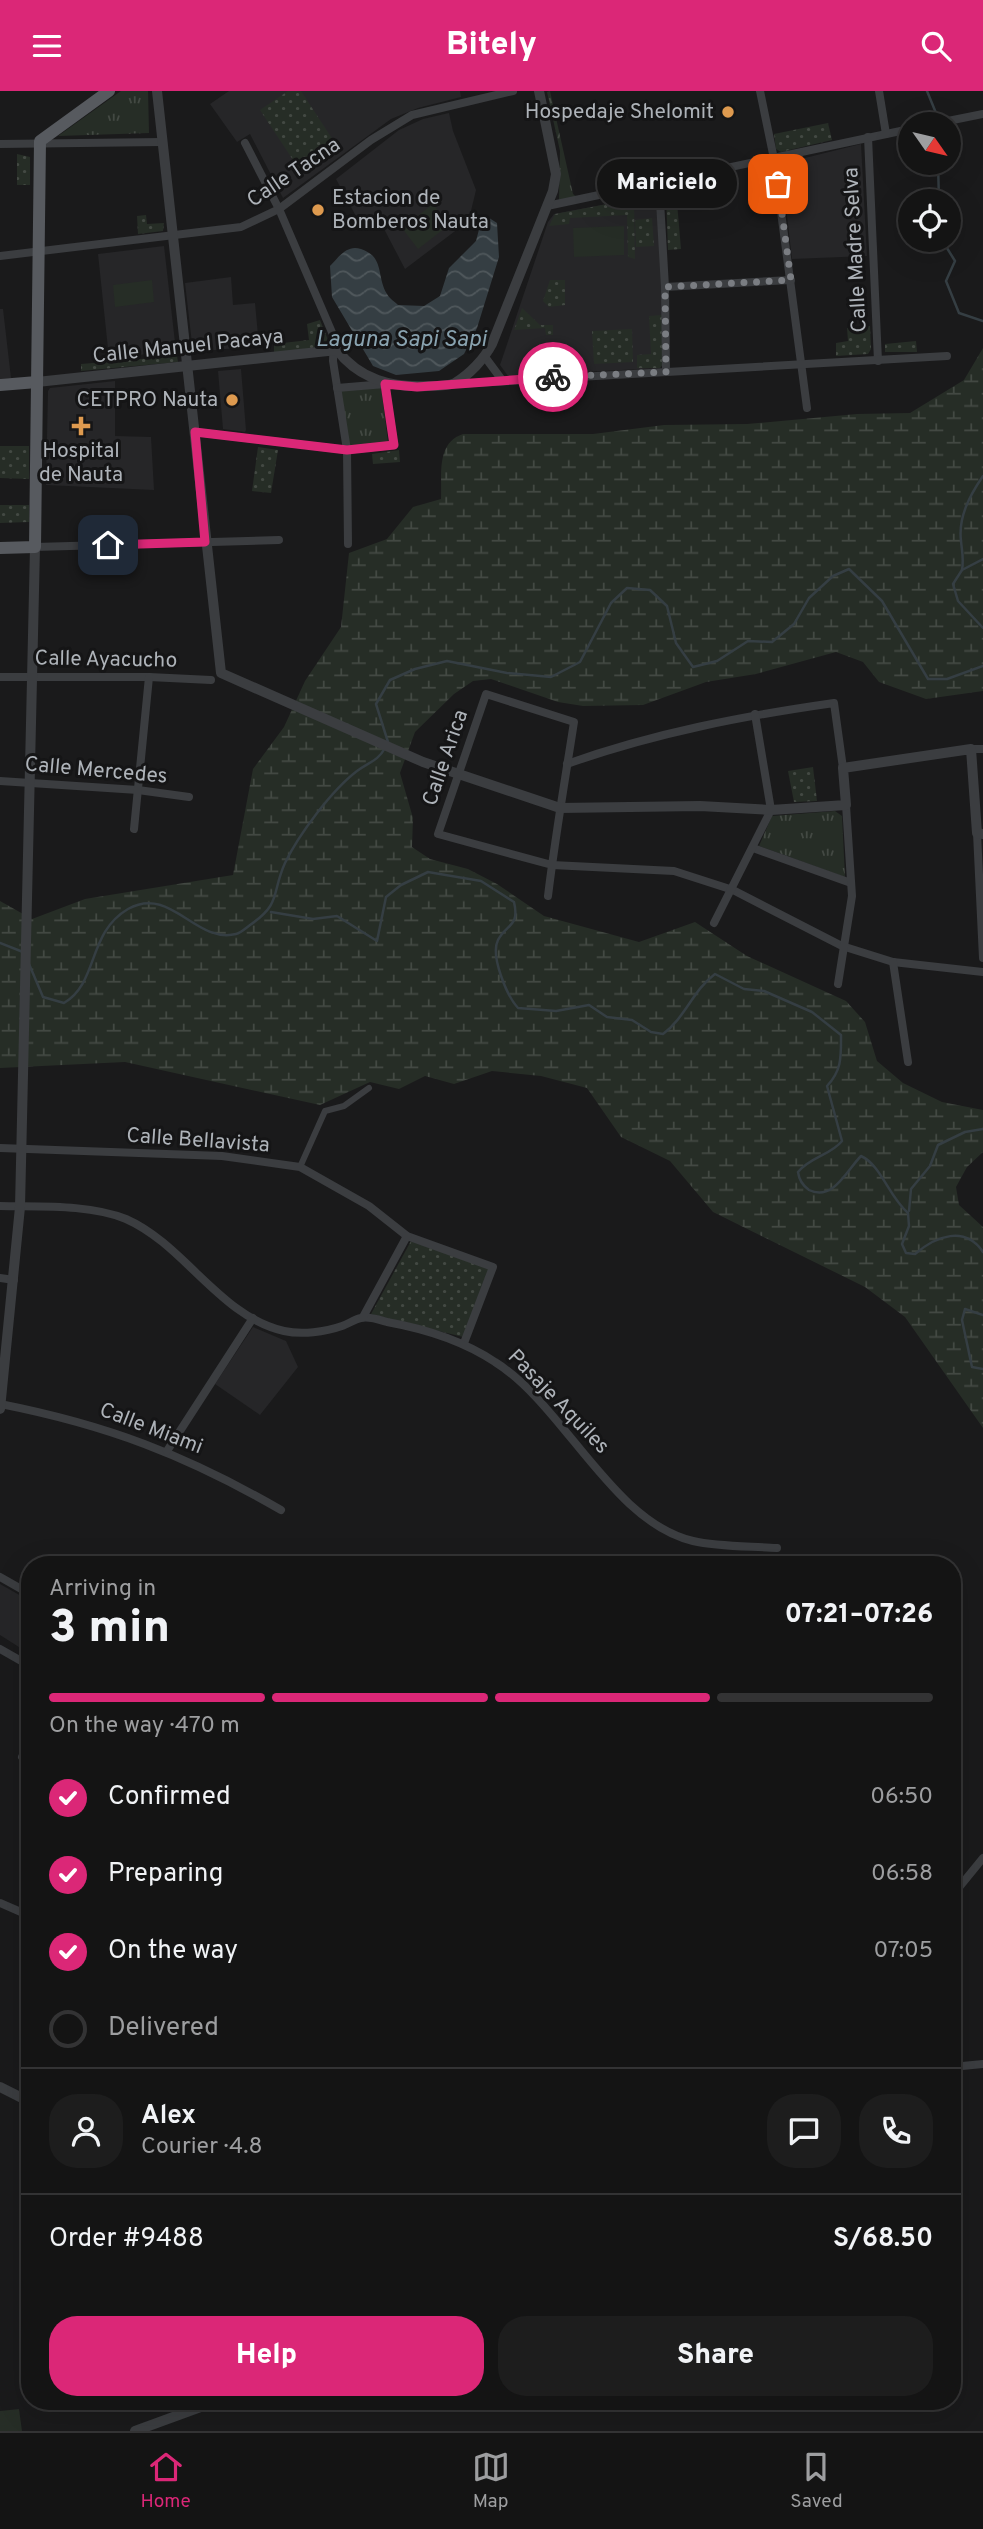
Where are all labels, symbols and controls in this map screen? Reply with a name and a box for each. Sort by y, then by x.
text: Bitely [446,26,537,66]
icon: menu [28,27,66,65]
icon: search [917,27,955,65]
place label: Hospedaje Shelomit [525,99,714,126]
marker: Hospedaje Shelomit [720,104,736,120]
north arrow [898,112,961,175]
map controls [898,112,961,252]
street label: Calle Tacna [242,132,346,214]
pin [748,154,808,214]
callout: Maricielo [596,159,736,209]
icon: bag [759,165,797,203]
street label: Calle Madre Selva [838,167,874,333]
text: Maricielo [617,169,717,198]
place label: Estacion de Bomberos Nauta [332,185,489,236]
button: locate [898,189,961,252]
marker: Estacion de Bomberos Nauta [310,202,326,218]
street label: Calle Manuel Pacaya [91,324,285,370]
water label: Laguna Sapi Sapi [316,326,488,355]
courier [518,342,588,412]
icon: bike [534,358,572,396]
place label: CETPRO Nauta [77,387,218,414]
marker: CETPRO Nauta [224,392,240,408]
marker: Hospital de Nauta [71,416,91,436]
place label: Hospital de Nauta [39,438,123,489]
pin [78,515,138,575]
icon: home [89,526,127,564]
street label: Calle Ayacucho [34,645,178,675]
street label: Calle Arica [417,706,475,810]
street label: Calle Mercedes [24,751,168,791]
street label: Calle Bellavista [125,1123,271,1159]
street label: Pasaje Aquiles [501,1344,615,1460]
street label: Calle Miami [96,1397,206,1461]
text: Arriving in [49,1575,156,1604]
text: 07:21–07:26 [785,1599,933,1632]
text: 3 min [49,1600,170,1659]
text: On the way · 470 m [49,1712,240,1741]
icon: check [49,1779,87,1817]
text: Confirmed [108,1781,231,1814]
text: 06:50 [870,1783,933,1812]
icon: check [49,1856,87,1894]
text: Preparing [108,1858,223,1891]
text: 06:58 [871,1860,933,1889]
icon: check [49,1933,87,1971]
text: On the way [108,1935,238,1968]
text: 07:05 [874,1937,933,1966]
text: Delivered [108,2012,219,2045]
button: person [49,2094,123,2168]
button: chat [767,2094,841,2168]
button: phone [859,2094,933,2168]
text: Alex [141,2100,196,2133]
text: Courier · 4.8 [141,2133,262,2162]
text: Order #9488 [49,2223,204,2256]
text: S/68.50 [833,2223,933,2256]
button: Help [49,2316,484,2396]
button: Share [498,2316,933,2396]
tab: Home [140,2448,191,2514]
tab: Map [472,2448,510,2514]
tab: Saved [790,2448,843,2514]

